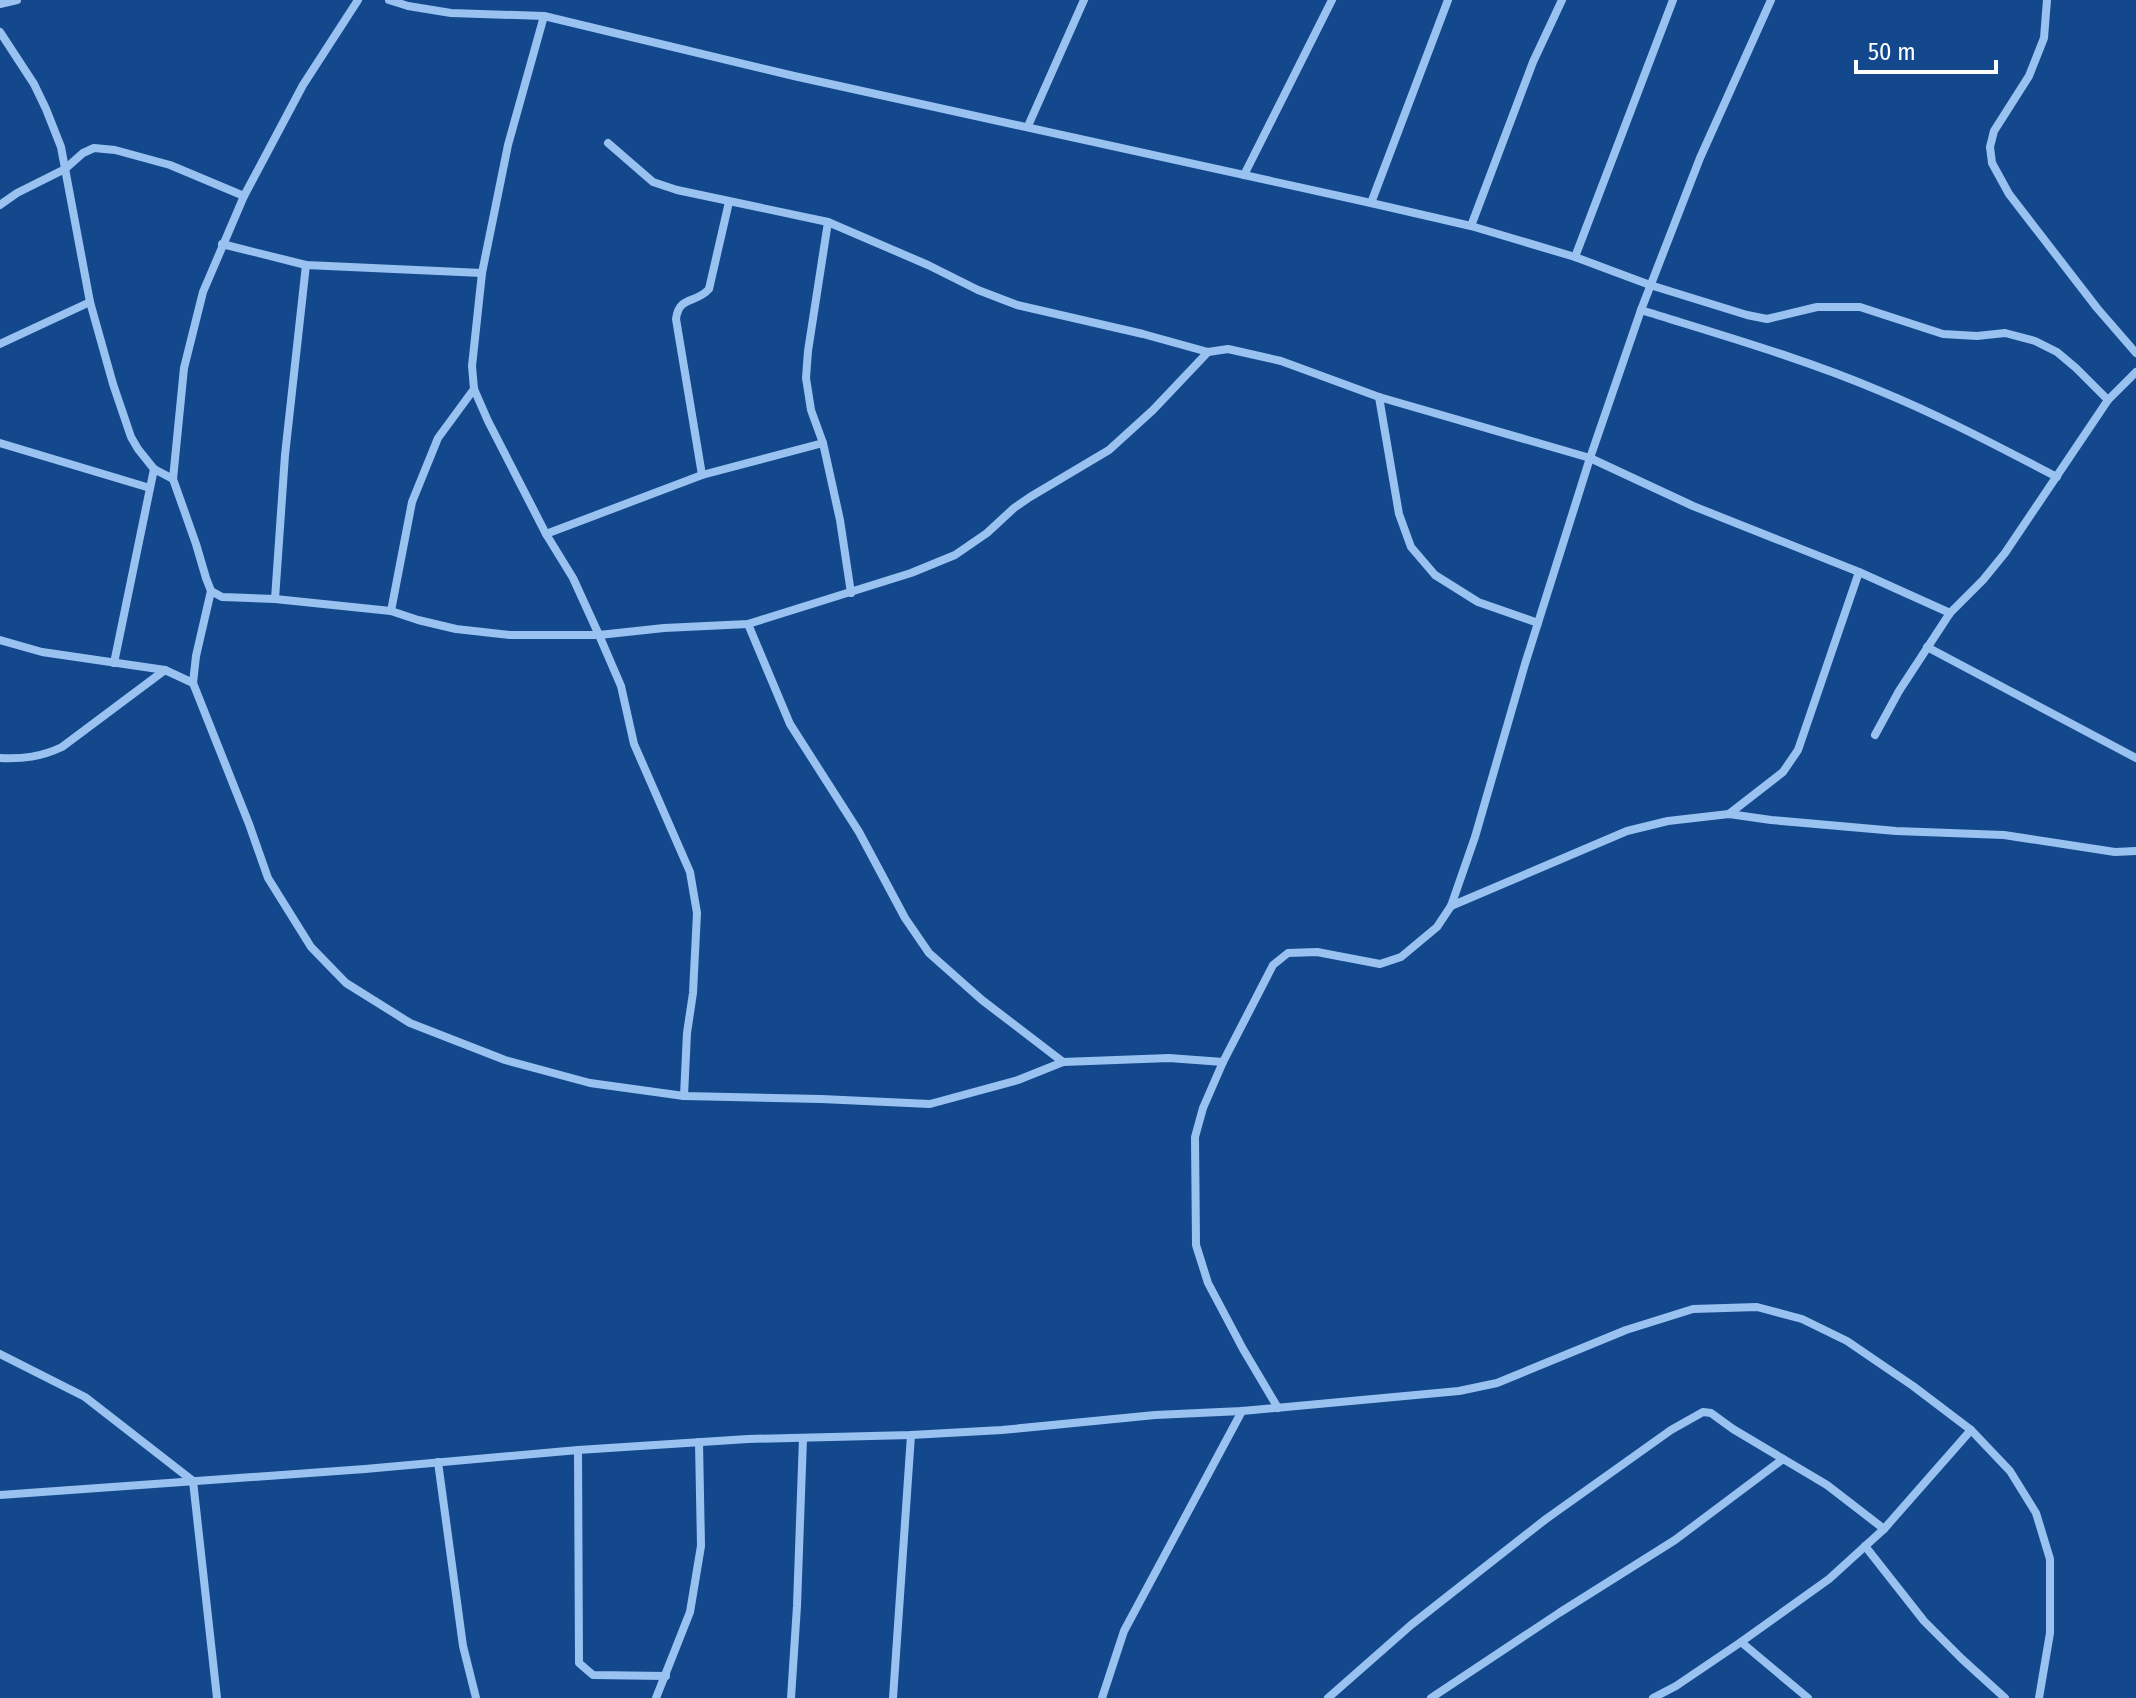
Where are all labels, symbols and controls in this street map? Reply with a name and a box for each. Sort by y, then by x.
scale bar [1856,24,1996,74]
text: 50 m [1868,38,1916,66]

